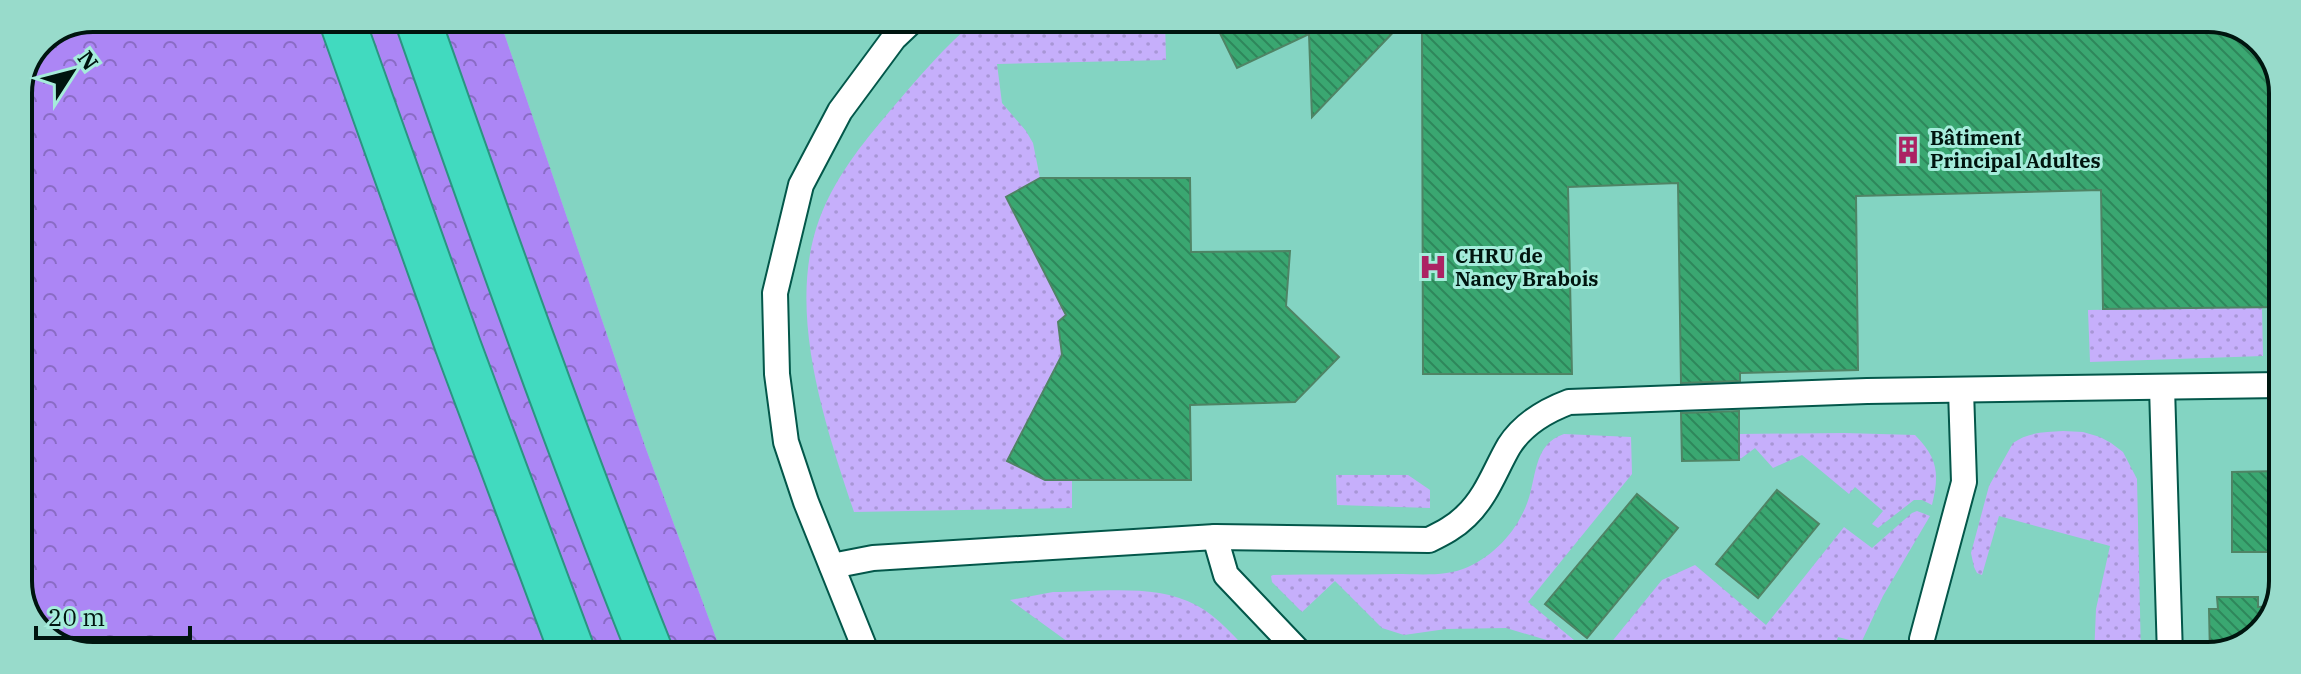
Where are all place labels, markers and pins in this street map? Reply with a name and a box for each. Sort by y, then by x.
place label: Bâtiment Principal Adultes [1930,124,2101,174]
building icon: Bâtiment Principal Adultes [1893,135,1923,165]
place label: CHRU de Nancy Brabois [1455,242,1599,292]
hospital icon: CHRU de Nancy Brabois [1418,252,1448,282]

